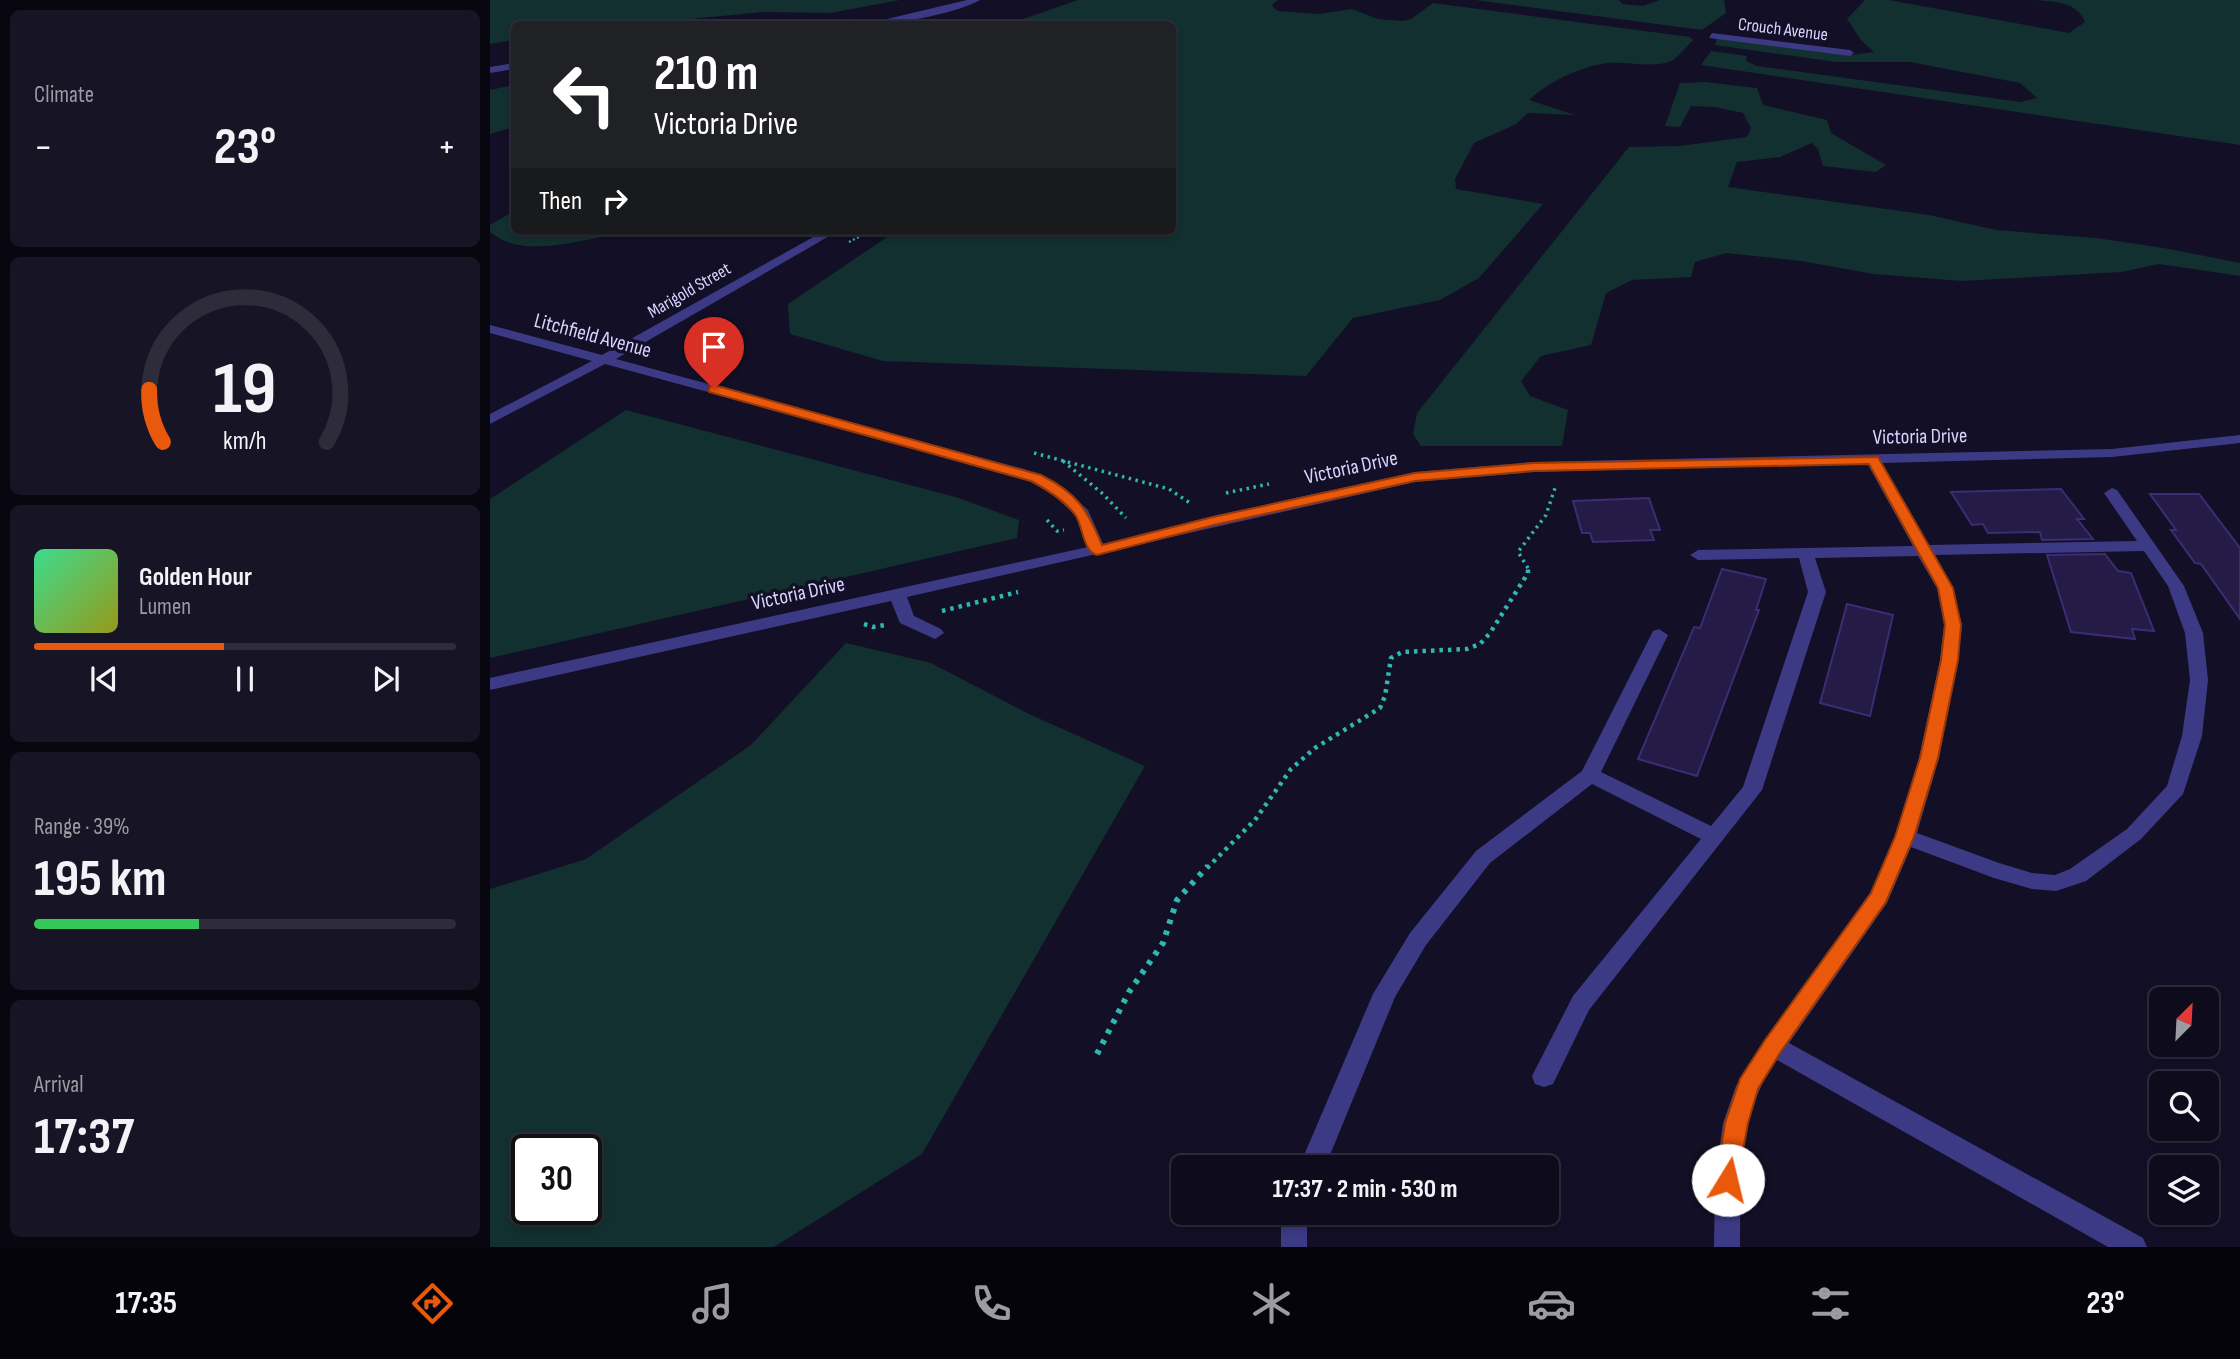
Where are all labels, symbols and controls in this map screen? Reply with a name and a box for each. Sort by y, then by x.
street label: Crouch Avenue [1737,14,1829,45]
text: 210 m [654,45,758,104]
icon: left [539,49,630,140]
text: Climate [34,81,94,109]
text: Victoria Drive [654,105,798,144]
text: 23° [214,116,276,179]
text: − [34,125,53,170]
text: + [437,125,456,170]
icon: right [596,182,634,220]
text: Then [539,186,582,217]
street label: Marigold Street [644,258,735,323]
street label: Litchfield Avenue [532,308,654,363]
pin [684,317,744,389]
icon: arrive [695,328,733,366]
text: 19 [213,347,277,435]
street label: Victoria Drive [1872,423,1968,450]
text: km/h [223,426,267,457]
street label: Victoria Drive [1302,445,1400,490]
text: Golden Hour [139,562,252,593]
street label: Victoria Drive [749,571,847,616]
text: Lumen [139,593,191,621]
icon: previous [85,660,123,698]
icon: pause [226,660,264,698]
icon: next [367,660,405,698]
text: Range · 39% [34,813,130,841]
text: 195 km [34,848,166,911]
north arrow [2149,987,2219,1057]
map controls [2149,987,2219,1225]
text: Arrival [34,1071,83,1099]
button: search [2149,1071,2219,1141]
text: 17:37 [34,1106,134,1169]
speed limit sign: 30 [511,1134,602,1225]
position arrow [1691,1143,1765,1217]
button: layers [2149,1155,2219,1225]
text: 17:37 · 2 min · 530 m [1273,1174,1457,1205]
icon: directions [408,1279,457,1328]
icon: music [688,1279,737,1328]
icon: phone [967,1279,1016,1328]
icon: climate [1247,1279,1296,1328]
icon: car [1527,1279,1576,1328]
icon: filters [1806,1279,1855,1328]
text: 17:35 [115,1284,177,1323]
text: 23° [2086,1284,2125,1323]

